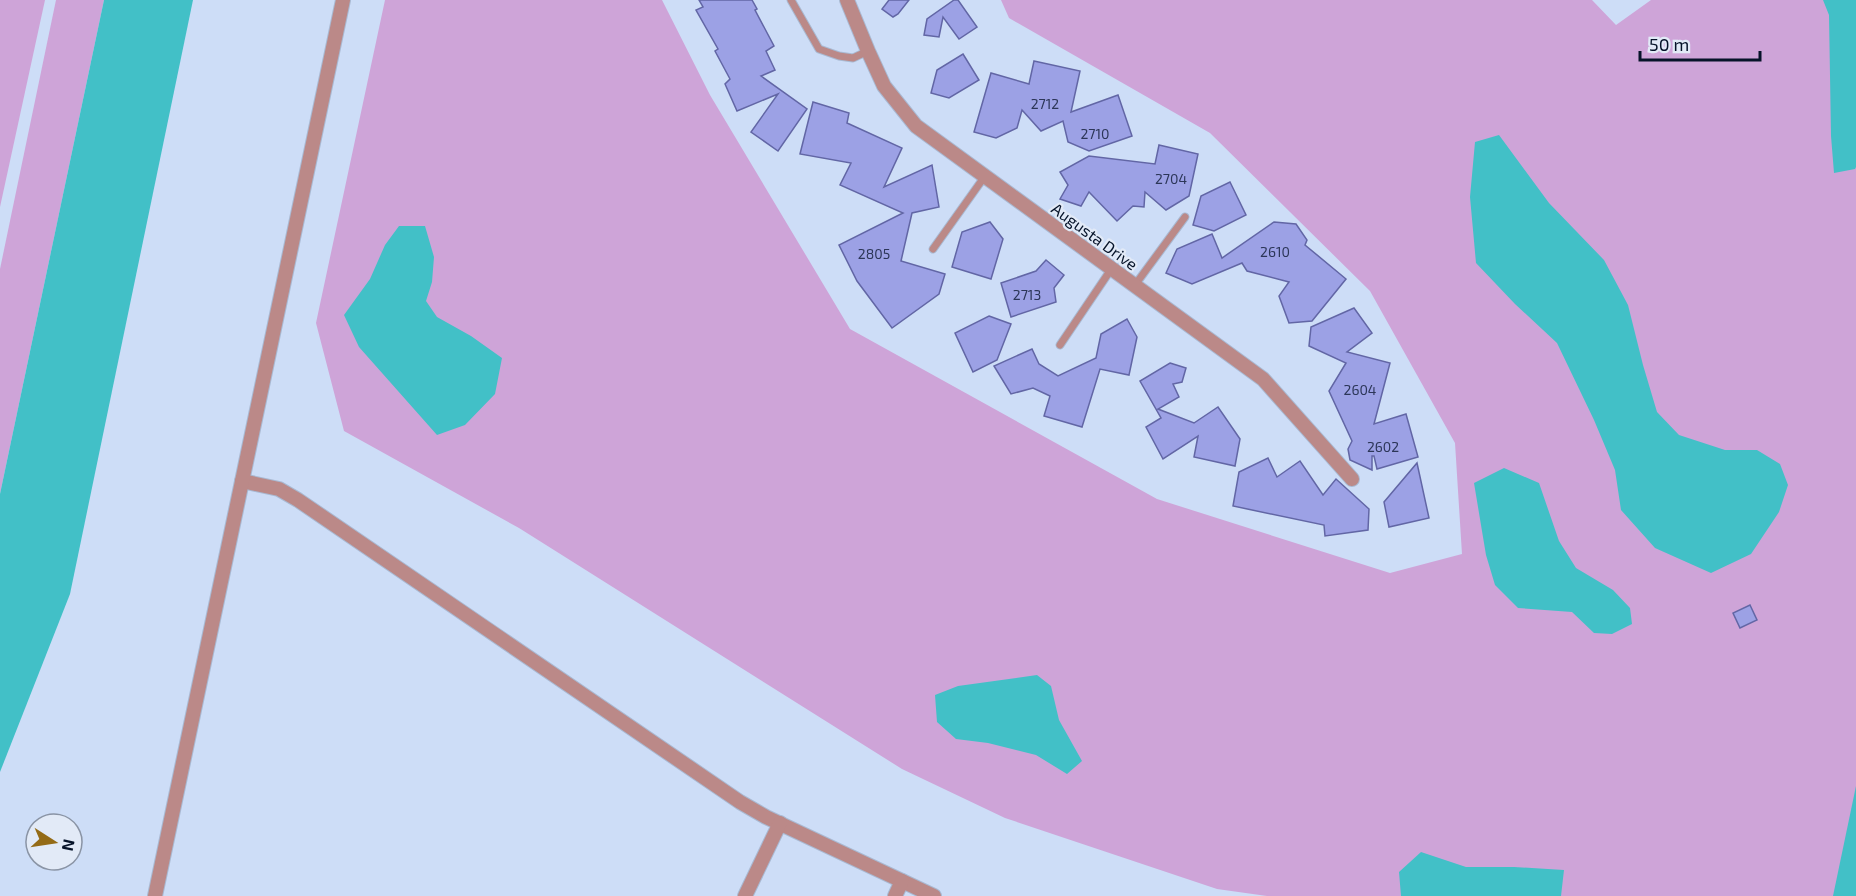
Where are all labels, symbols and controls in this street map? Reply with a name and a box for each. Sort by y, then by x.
scale bar [1640,24,1760,62]
text: 50 m [1649,33,1689,55]
house number: 2712 [1031,95,1059,112]
house number: 2710 [1080,125,1110,142]
house number: 2704 [1155,170,1187,187]
street label: Augusta Drive [1048,198,1142,274]
house number: 2610 [1260,243,1290,260]
house number: 2805 [858,245,890,262]
house number: 2713 [1013,286,1041,303]
house number: 2604 [1344,381,1376,398]
house number: 2602 [1367,438,1399,455]
north arrow [24,812,84,872]
text: N [59,838,80,853]

